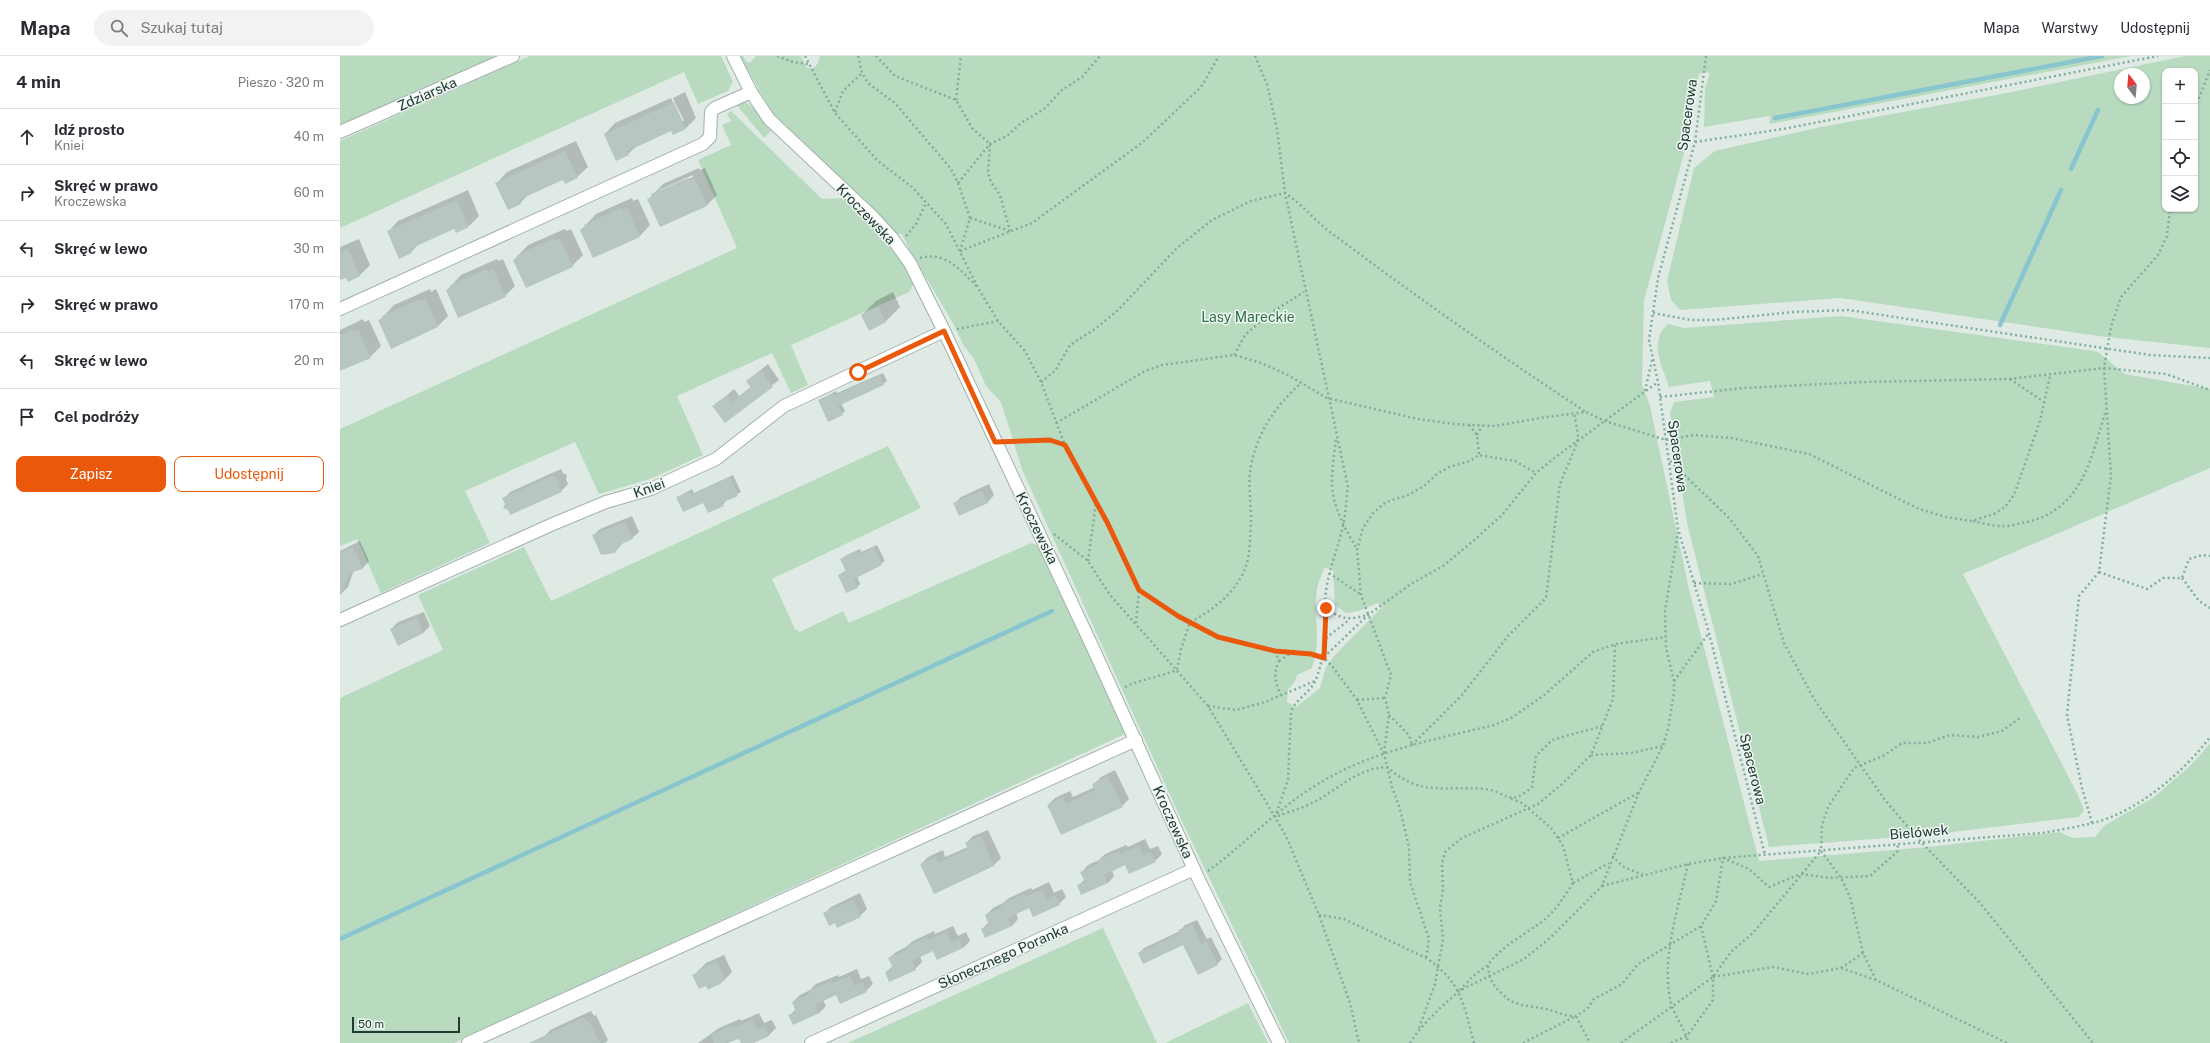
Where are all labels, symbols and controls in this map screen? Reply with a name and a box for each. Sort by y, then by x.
search box [94,10,374,46]
text: Mapa [20,17,70,39]
icon: search [108,17,130,39]
text: Szukaj tutaj [140,19,223,36]
text: Mapa [1983,20,2019,36]
text: Warstwy [2041,20,2098,36]
text: Udostępnij [2120,20,2190,36]
north arrow [2114,68,2150,104]
map controls [2162,68,2198,212]
button: + [2162,68,2198,104]
text: 4 min [16,72,61,92]
street label: Zdziarska [395,74,459,114]
text: Pieszo · 320 m [238,75,324,90]
street label: Spacerowa [1674,78,1700,152]
button: − [2162,104,2198,140]
text: Idź prosto [54,121,125,138]
icon: ahead [16,126,38,148]
text: 40 m [293,129,324,144]
text: Kniei [54,138,84,153]
button: locate [2162,140,2198,176]
button: layers [2162,176,2198,212]
text: Skręć w prawo [54,177,158,194]
street label: Kroczewska [833,180,899,248]
icon: right [16,182,38,204]
text: 60 m [294,185,324,200]
text: Kroczewska [54,194,127,209]
icon: left [16,238,38,260]
text: Skręć w lewo [54,240,148,257]
text: 30 m [294,241,324,256]
icon: right [16,294,38,316]
text: Skręć w prawo [54,296,158,313]
text: 170 m [289,297,324,312]
park label: Lasy Mareckie [1201,309,1295,325]
icon: left [16,350,38,372]
text: Skręć w lewo [54,352,148,369]
text: 20 m [294,353,324,368]
route start [849,363,867,381]
icon: arrive [16,406,38,428]
text: Cel podróży [54,408,139,425]
street label: Spacerowa [1665,419,1691,493]
button: Zapisz [16,456,166,492]
button: Udostępnij [174,456,324,492]
street label: Kniei [631,475,667,501]
street label: Kroczewska [1013,489,1061,567]
route end [1317,599,1335,617]
street label: Spacerowa [1736,732,1770,806]
street label: Kroczewska [1150,783,1196,861]
street label: Bielówek [1889,821,1949,843]
street label: Słonecznego Poranka [935,920,1071,992]
scale bar [352,1015,460,1034]
text: 50 m [358,1018,384,1030]

